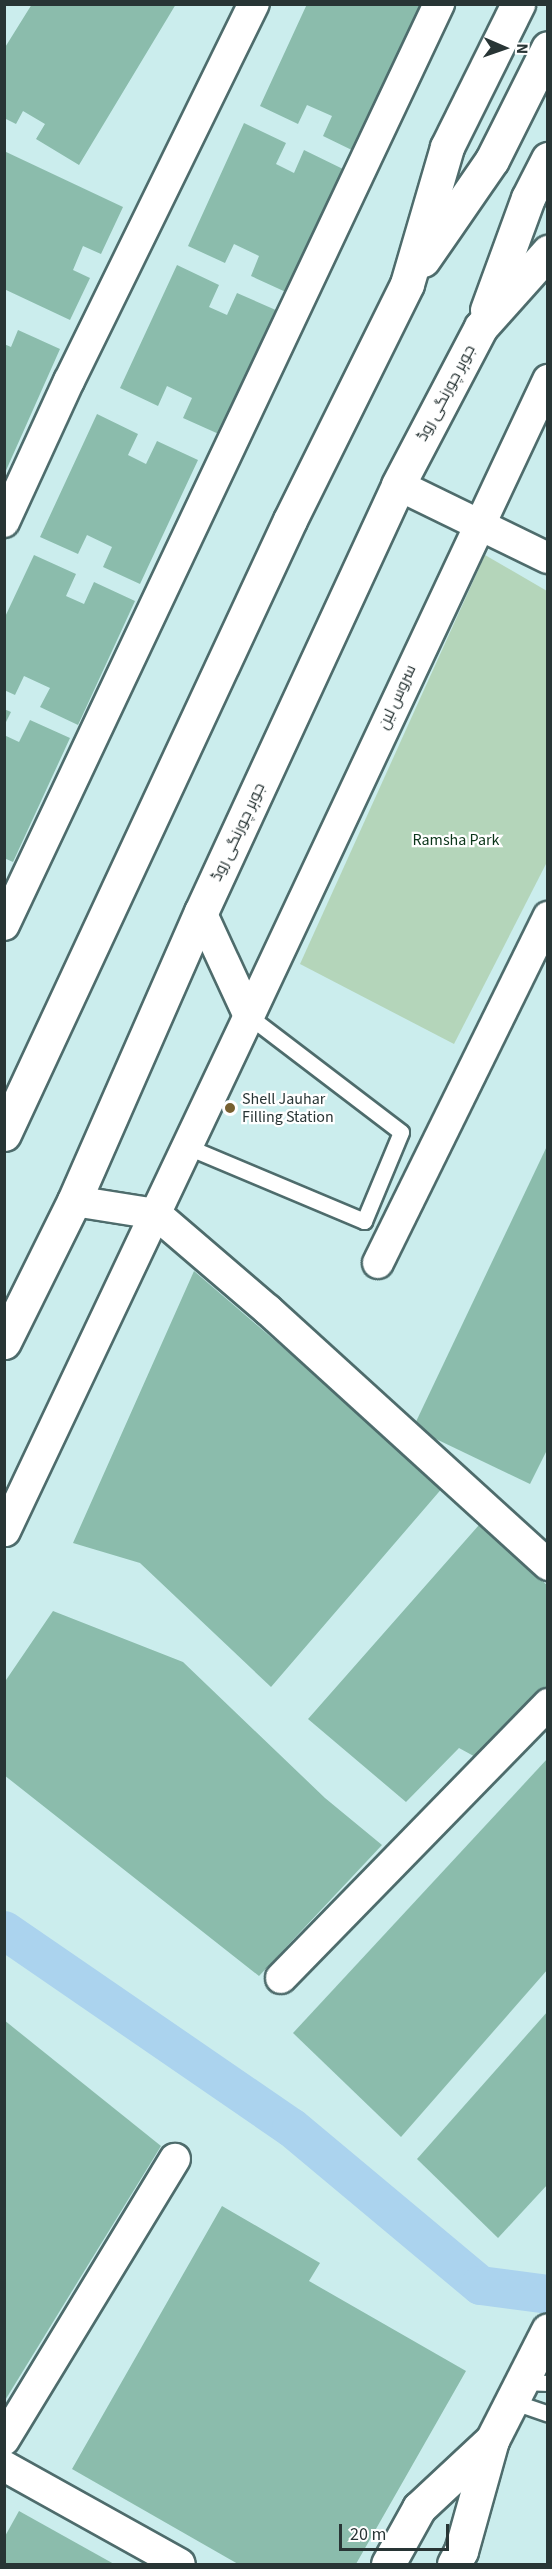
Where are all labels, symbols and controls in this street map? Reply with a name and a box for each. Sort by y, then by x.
north arrow [474,18,534,78]
text: N [511,43,533,54]
street label: جوہر چورنگی روڈ [413,342,479,444]
street label: سروس لین [374,662,420,732]
street label: جوہر چورنگی روڈ [207,780,269,884]
park label: Ramsha Park [413,830,499,850]
place label: Shell Jauhar Filling Station [242,1089,334,1127]
marker: Shell Jauhar Filling Station [223,1101,237,1115]
scale bar [342,2512,452,2550]
text: 20 m [350,2522,386,2547]

